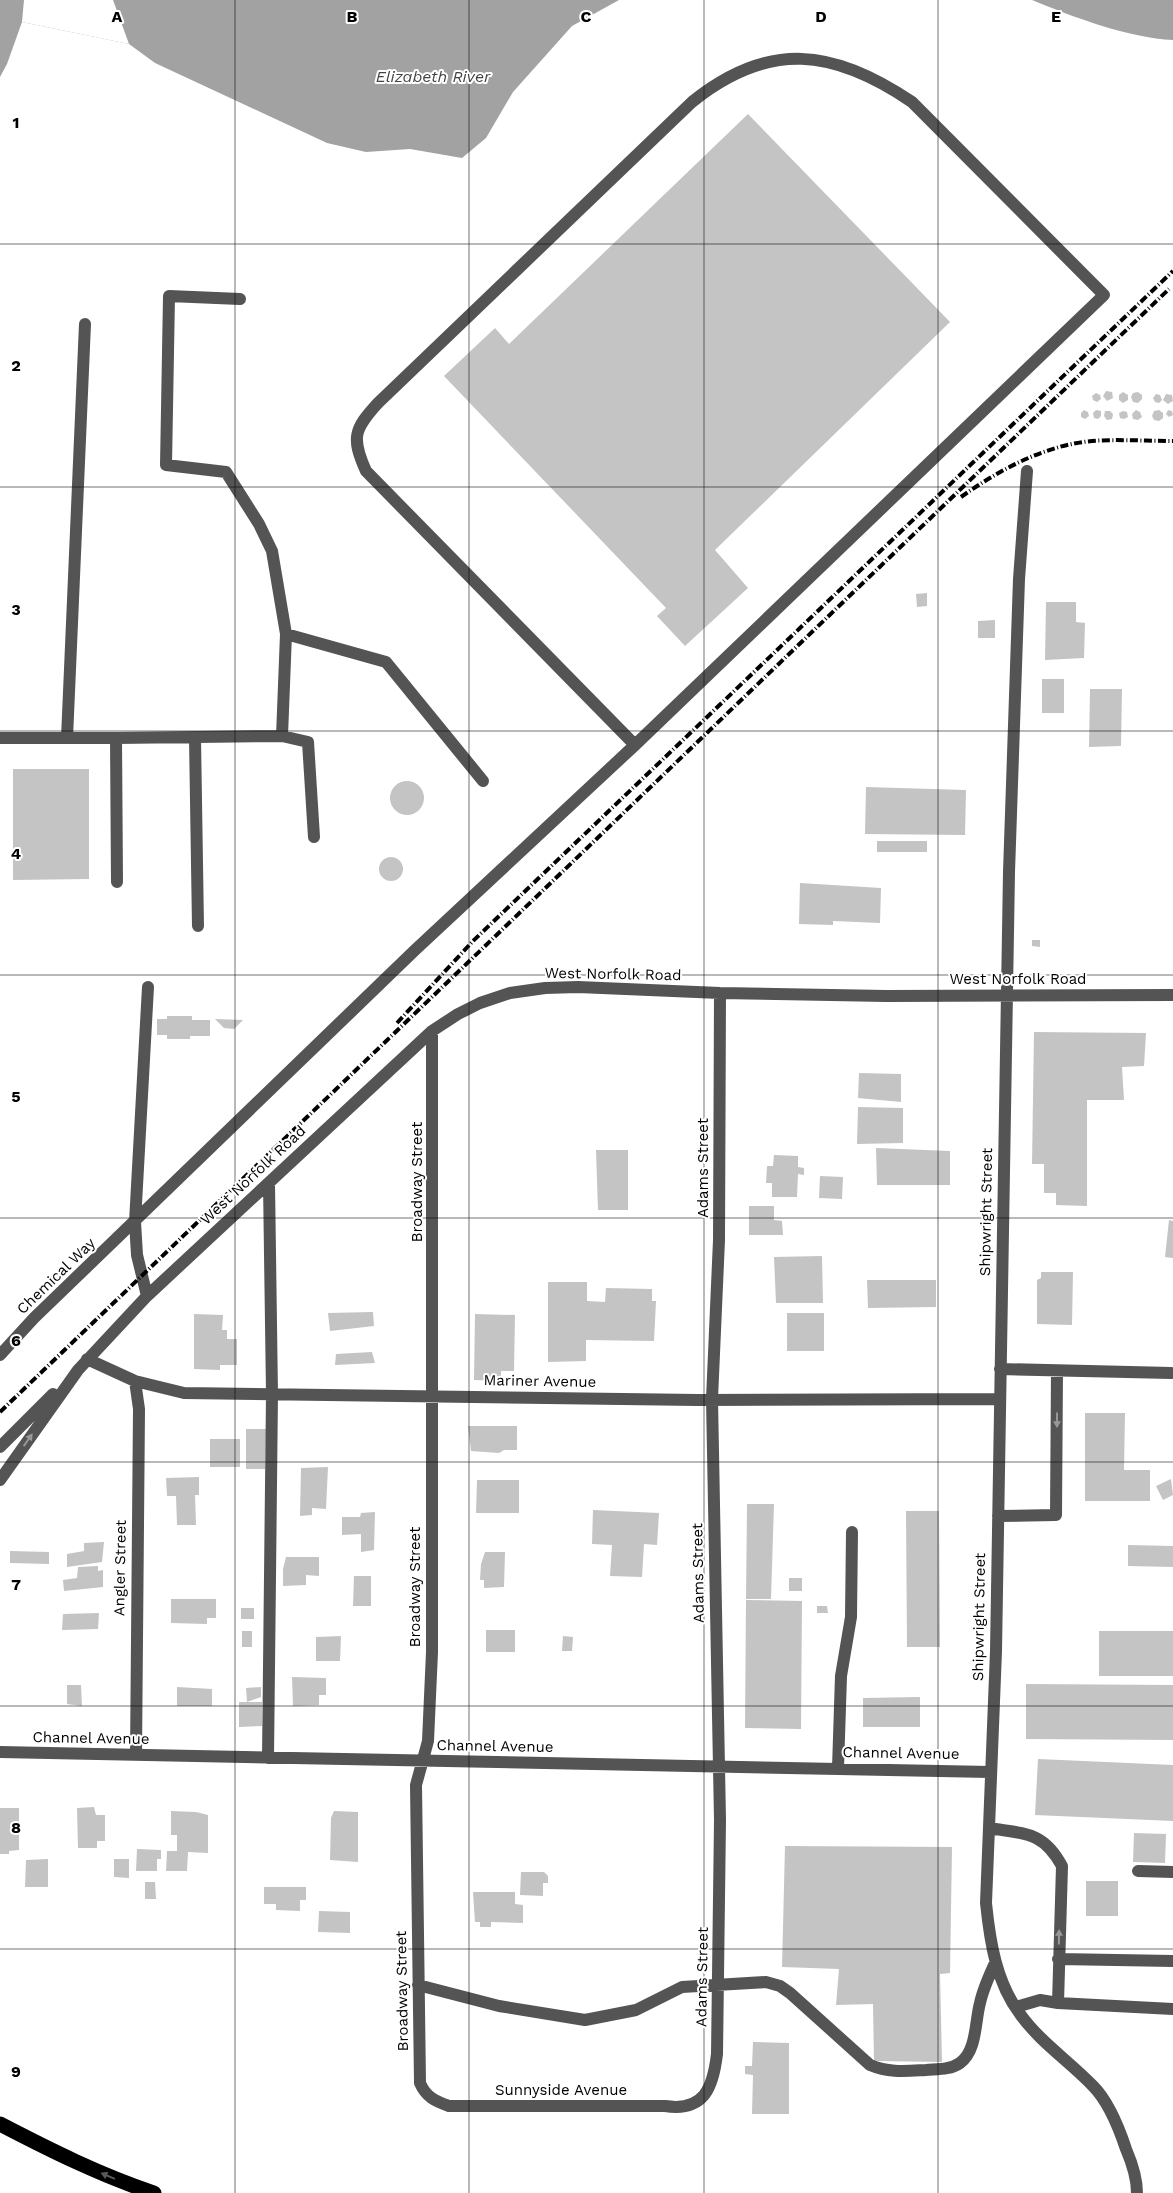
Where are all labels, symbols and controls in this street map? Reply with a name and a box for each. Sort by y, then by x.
text: A [112,7,123,26]
text: B [347,7,358,26]
text: C [581,7,592,26]
text: D [815,7,827,26]
text: E [1051,7,1061,26]
water label: Elizabeth River [376,67,491,86]
text: 1 [13,113,19,132]
text: 2 [11,356,21,375]
text: 3 [11,600,21,619]
text: 4 [11,844,21,863]
street label: West Norfolk Road [544,964,682,984]
street label: West Norfolk Road [949,970,1087,988]
text: 5 [11,1087,21,1106]
street label: Adams Street [694,1117,712,1218]
street label: Broadway Street [408,1121,426,1242]
street label: West Norfolk Road [197,1122,309,1228]
street label: Shipwright Street [976,1147,996,1276]
street label: Chemical Way [13,1234,99,1318]
text: 6 [11,1331,21,1350]
street label: Mariner Avenue [484,1371,596,1391]
one-way arrow [1053,1412,1061,1428]
one-way arrow [23,1433,33,1447]
street label: Angler Street [110,1519,130,1616]
street label: Adams Street [688,1522,708,1623]
street label: Broadway Street [406,1526,424,1647]
street label: Shipwright Street [969,1552,989,1681]
text: 7 [11,1575,21,1594]
street label: Channel Avenue [32,1728,150,1748]
street label: Channel Avenue [436,1736,554,1756]
street label: Channel Avenue [842,1743,960,1763]
text: 8 [11,1818,21,1837]
street label: Adams Street [692,1926,712,2027]
one-way arrow [1055,1929,1063,1945]
street label: Broadway Street [392,1930,412,2051]
text: 9 [11,2062,21,2081]
street label: Sunnyside Avenue [495,2081,627,2099]
one-way arrow [101,2171,115,2179]

